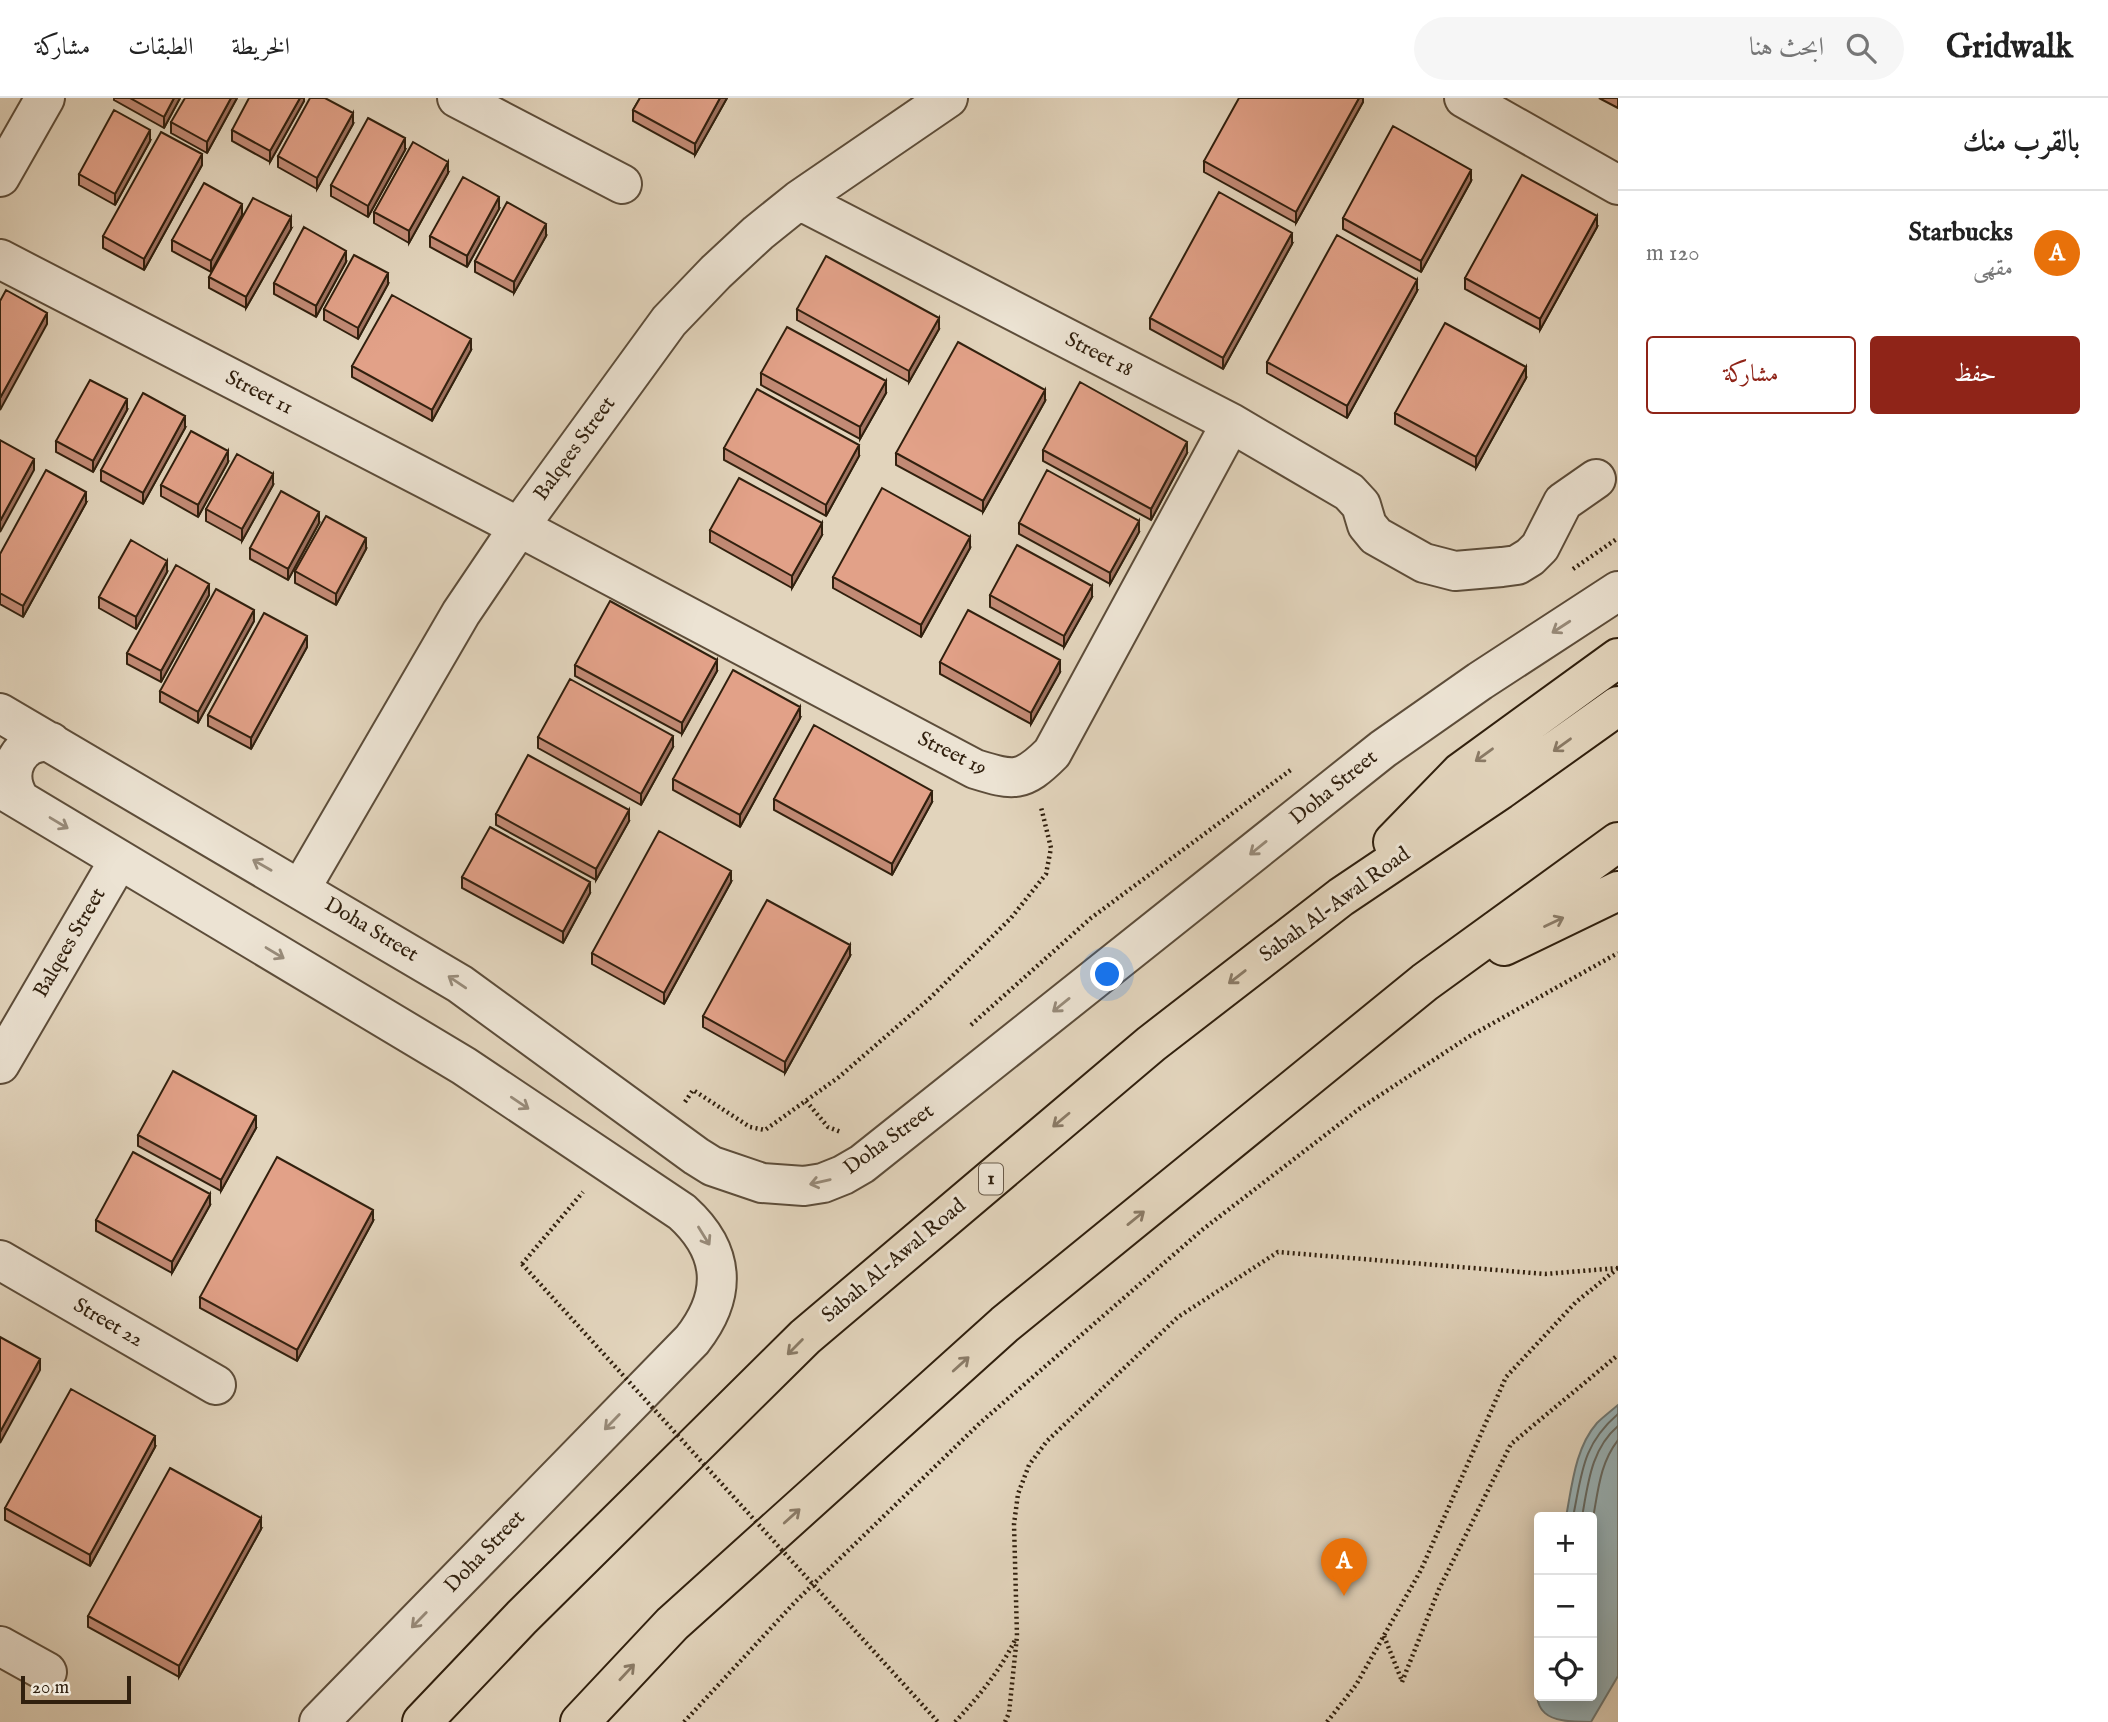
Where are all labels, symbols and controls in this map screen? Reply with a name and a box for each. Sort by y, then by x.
search box [1414,17,1904,80]
text: Gridwalk [1946,27,2073,69]
icon: search [1842,29,1880,67]
text: ابحث هنا [1749,31,1824,64]
text: مشاركة [35,32,90,63]
text: الطبقات [128,32,194,63]
text: الخريطة [232,32,290,63]
text: بالقرب منك [1963,124,2080,162]
text: Starbucks [1908,216,2013,249]
text: 120 m [1646,239,1699,268]
text: A [2049,239,2065,268]
text: مقهى [1973,254,2013,283]
street label: Street 18 [1060,326,1138,384]
button: مشاركة [1646,336,1856,414]
button: حفظ [1870,336,2080,414]
street label: Street 11 [221,365,297,421]
street label: Balqees Street [528,391,622,507]
one-way arrow [1551,621,1571,635]
street label: Street 19 [913,726,991,782]
one-way arrow [1553,738,1572,752]
street label: Doha Street [1285,744,1383,832]
one-way arrow [1475,748,1494,763]
one-way arrow [48,816,68,830]
one-way arrow [1250,841,1268,856]
street label: Sabah Al-Awal Road [1254,841,1416,969]
one-way arrow [252,858,272,872]
street label: Balqees Street [28,883,112,1003]
street label: Doha Street [319,891,423,969]
one-way arrow [1543,915,1564,929]
one-way arrow [264,946,284,960]
your location [1090,957,1124,991]
one-way arrow [1229,969,1247,984]
one-way arrow [448,975,467,990]
one-way arrow [1053,998,1071,1013]
one-way arrow [510,1097,530,1111]
street label: Doha Street [839,1098,939,1182]
one-way arrow [1052,1112,1070,1128]
road number: 1 [979,1163,1003,1194]
one-way arrow [809,1176,832,1190]
street label: Sabah Al-Awal Road [816,1192,972,1329]
one-way arrow [1126,1210,1144,1225]
one-way arrow [696,1226,711,1245]
street label: Street 22 [68,1292,148,1354]
one-way arrow [786,1338,803,1355]
one-way arrow [952,1355,969,1372]
one-way arrow [604,1413,621,1430]
street label: Doha Street [439,1505,531,1599]
one-way arrow [783,1508,801,1524]
map controls [1534,1512,1597,1701]
button: + [1534,1512,1597,1575]
pin: A [1321,1538,1367,1596]
button: − [1534,1575,1597,1638]
one-way arrow [411,1611,428,1628]
button: locate [1534,1638,1597,1701]
one-way arrow [619,1663,635,1681]
scale bar [21,1673,131,1705]
text: 20 m [32,1676,69,1700]

